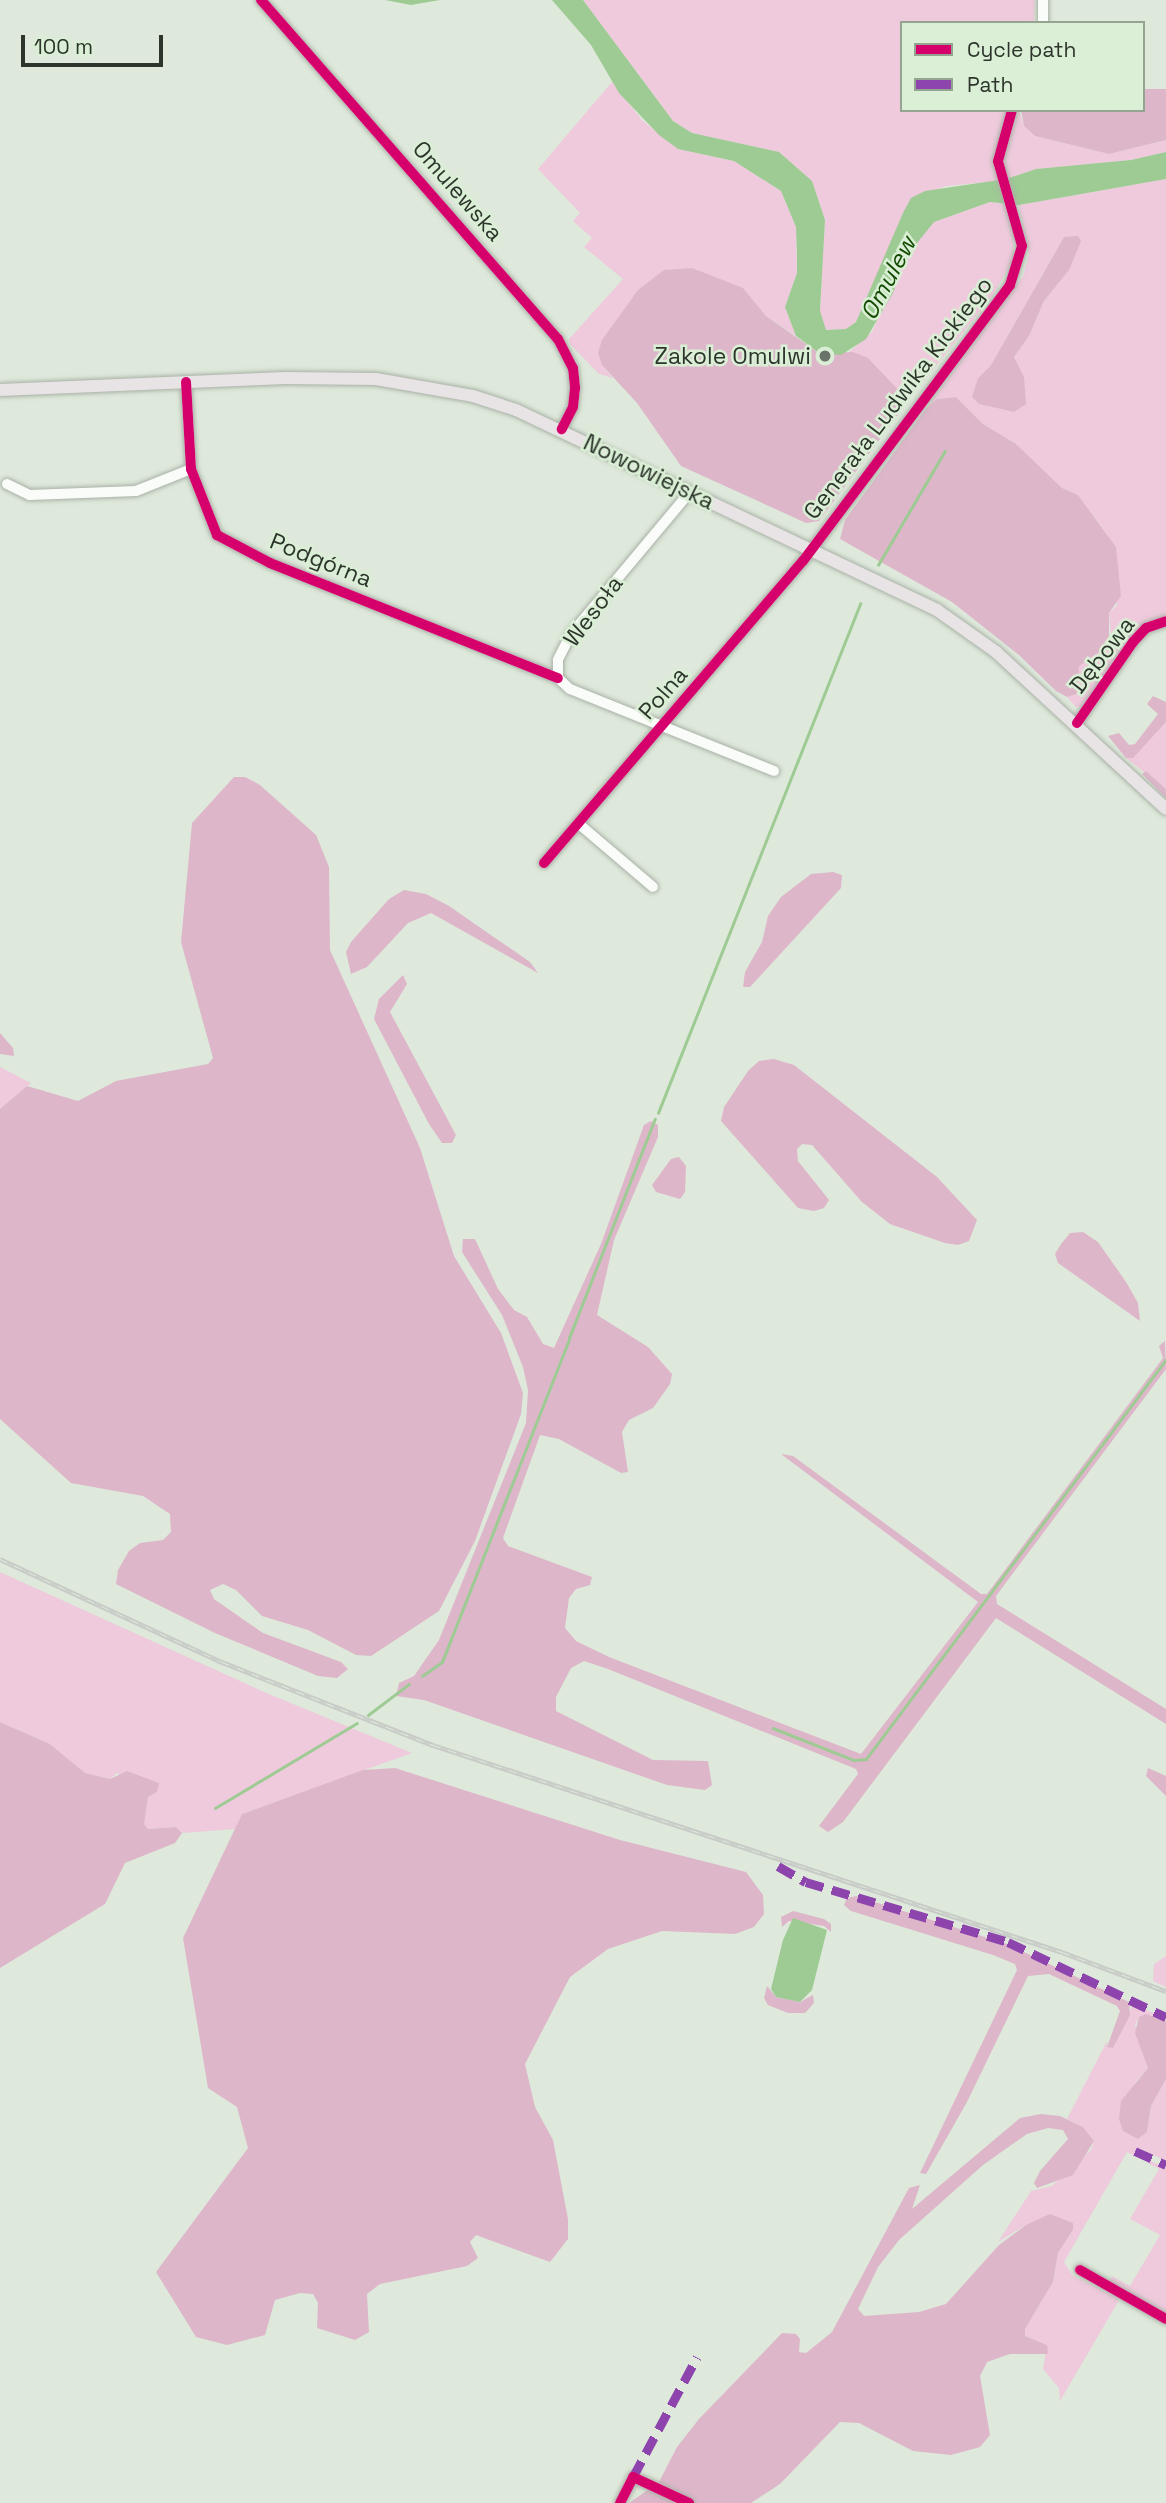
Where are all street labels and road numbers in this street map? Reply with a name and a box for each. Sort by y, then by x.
street label: Omulewska [407,135,509,247]
street label: Generała Ludwika Kickiego [798,271,998,525]
street label: Nowowiejska [579,428,719,516]
street label: Podgórna [266,527,376,593]
street label: Wesoła [557,570,629,652]
street label: Dębowa [1064,611,1140,699]
street label: Polna [633,661,693,725]

